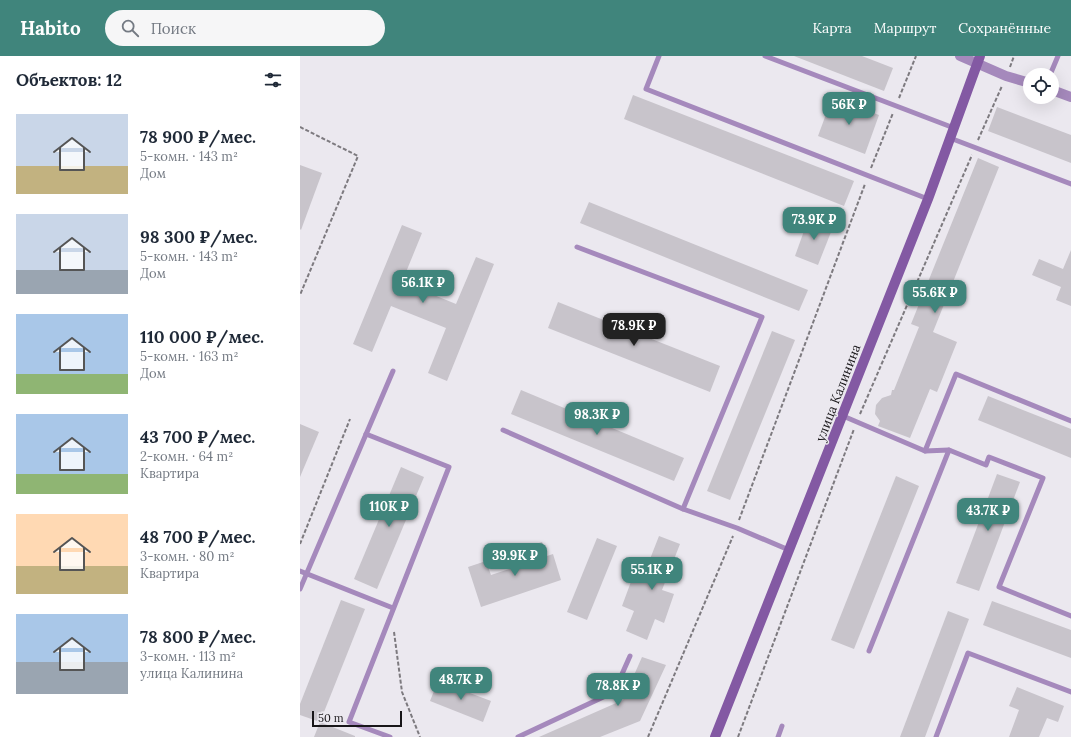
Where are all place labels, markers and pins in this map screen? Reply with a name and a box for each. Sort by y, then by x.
pin: 56K ₽ [821,92,877,126]
pin: 73.9K ₽ [777,207,851,241]
pin: 56.1K ₽ [386,270,460,304]
pin: 55.6K ₽ [898,280,972,314]
pin: 78.9K ₽ [597,313,671,347]
pin: 98.3K ₽ [560,402,634,436]
pin: 110K ₽ [356,494,422,528]
pin: 43.7K ₽ [951,498,1025,532]
pin: 39.9K ₽ [478,543,552,577]
pin: 55.1K ₽ [615,557,689,591]
pin: 48.7K ₽ [424,667,498,701]
pin: 78.8K ₽ [581,673,655,707]

